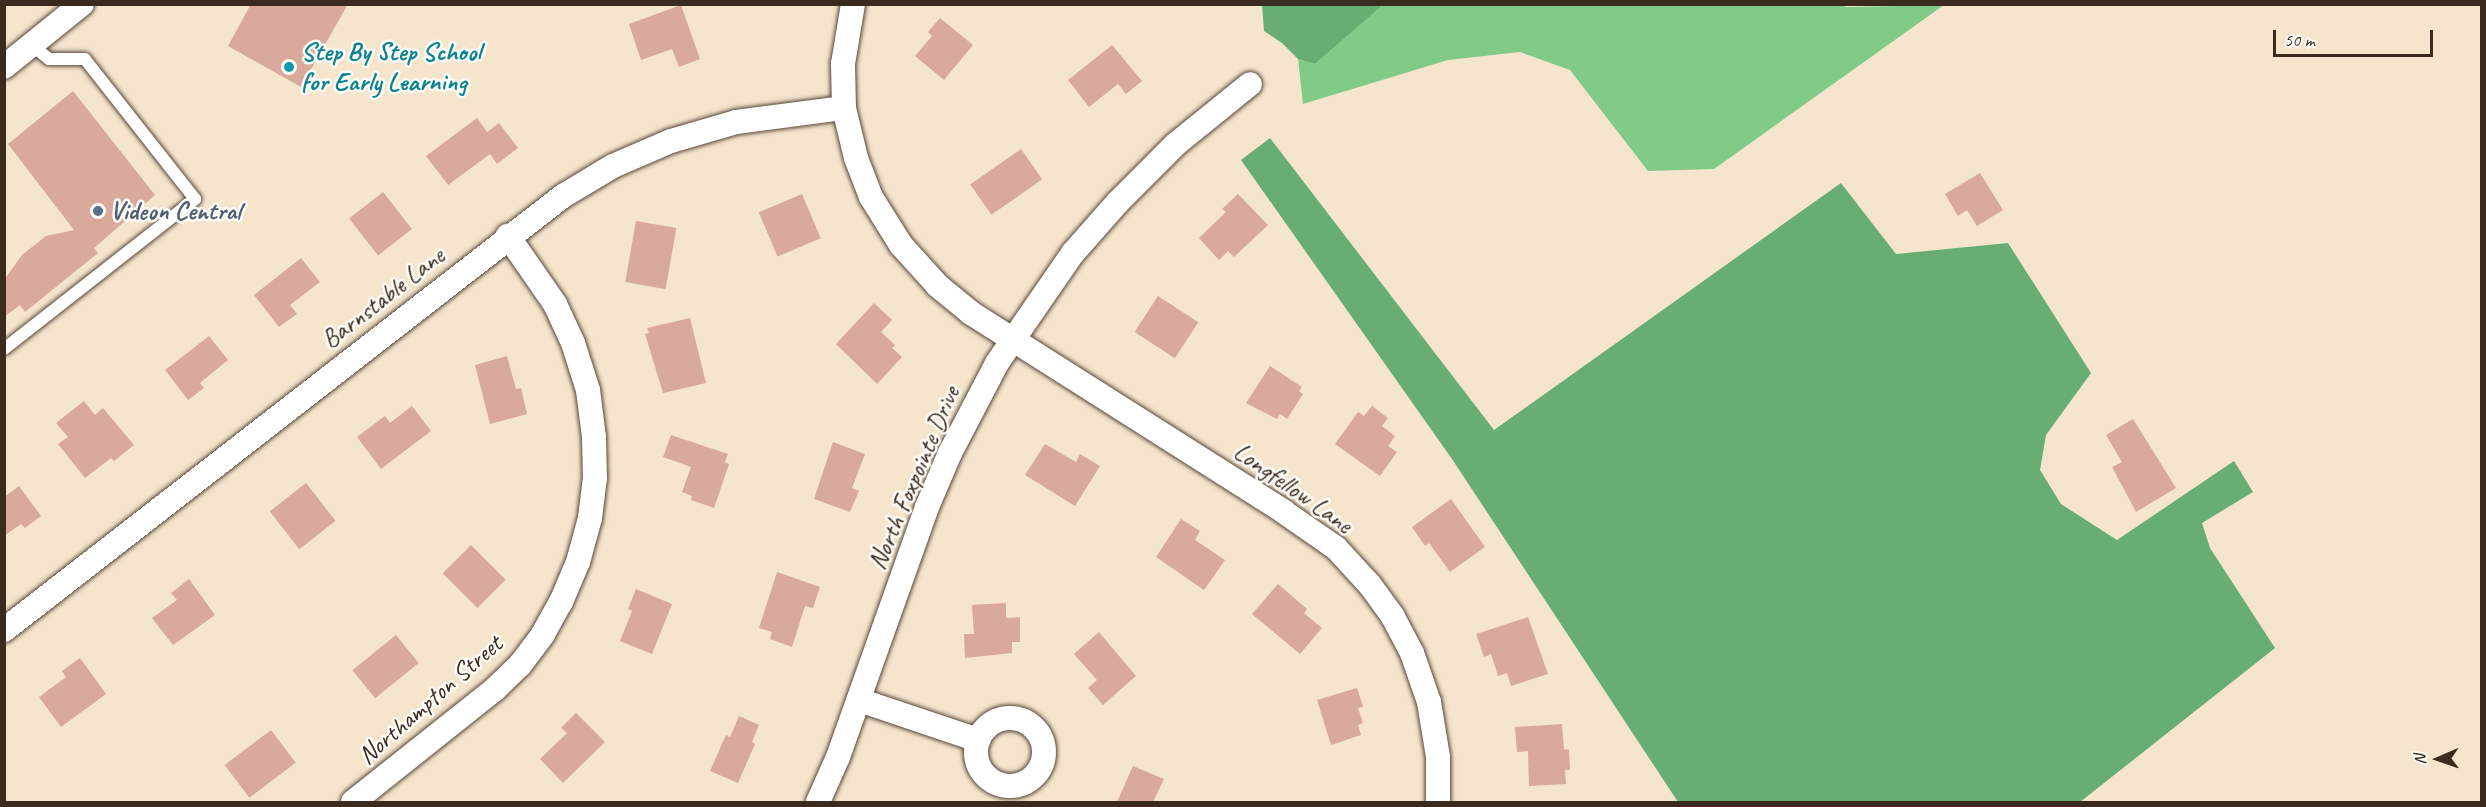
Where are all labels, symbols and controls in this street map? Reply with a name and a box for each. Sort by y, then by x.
scale bar [2276,18,2436,56]
text: 50 m [2284,29,2315,51]
place label: Step By Step School for Early Learning [301,36,481,98]
marker: Step By Step School for Early Learning [282,60,296,74]
place label: Videon Central [110,195,241,227]
marker: Videon Central [91,204,105,218]
street label: Barnstable Lane [316,240,450,356]
street label: North Foxpointe Drive [861,382,967,574]
street label: Longfellow Lane [1228,436,1358,540]
street label: Northampton Street [351,629,509,771]
north arrow [2408,729,2468,789]
text: N [2410,754,2430,765]

